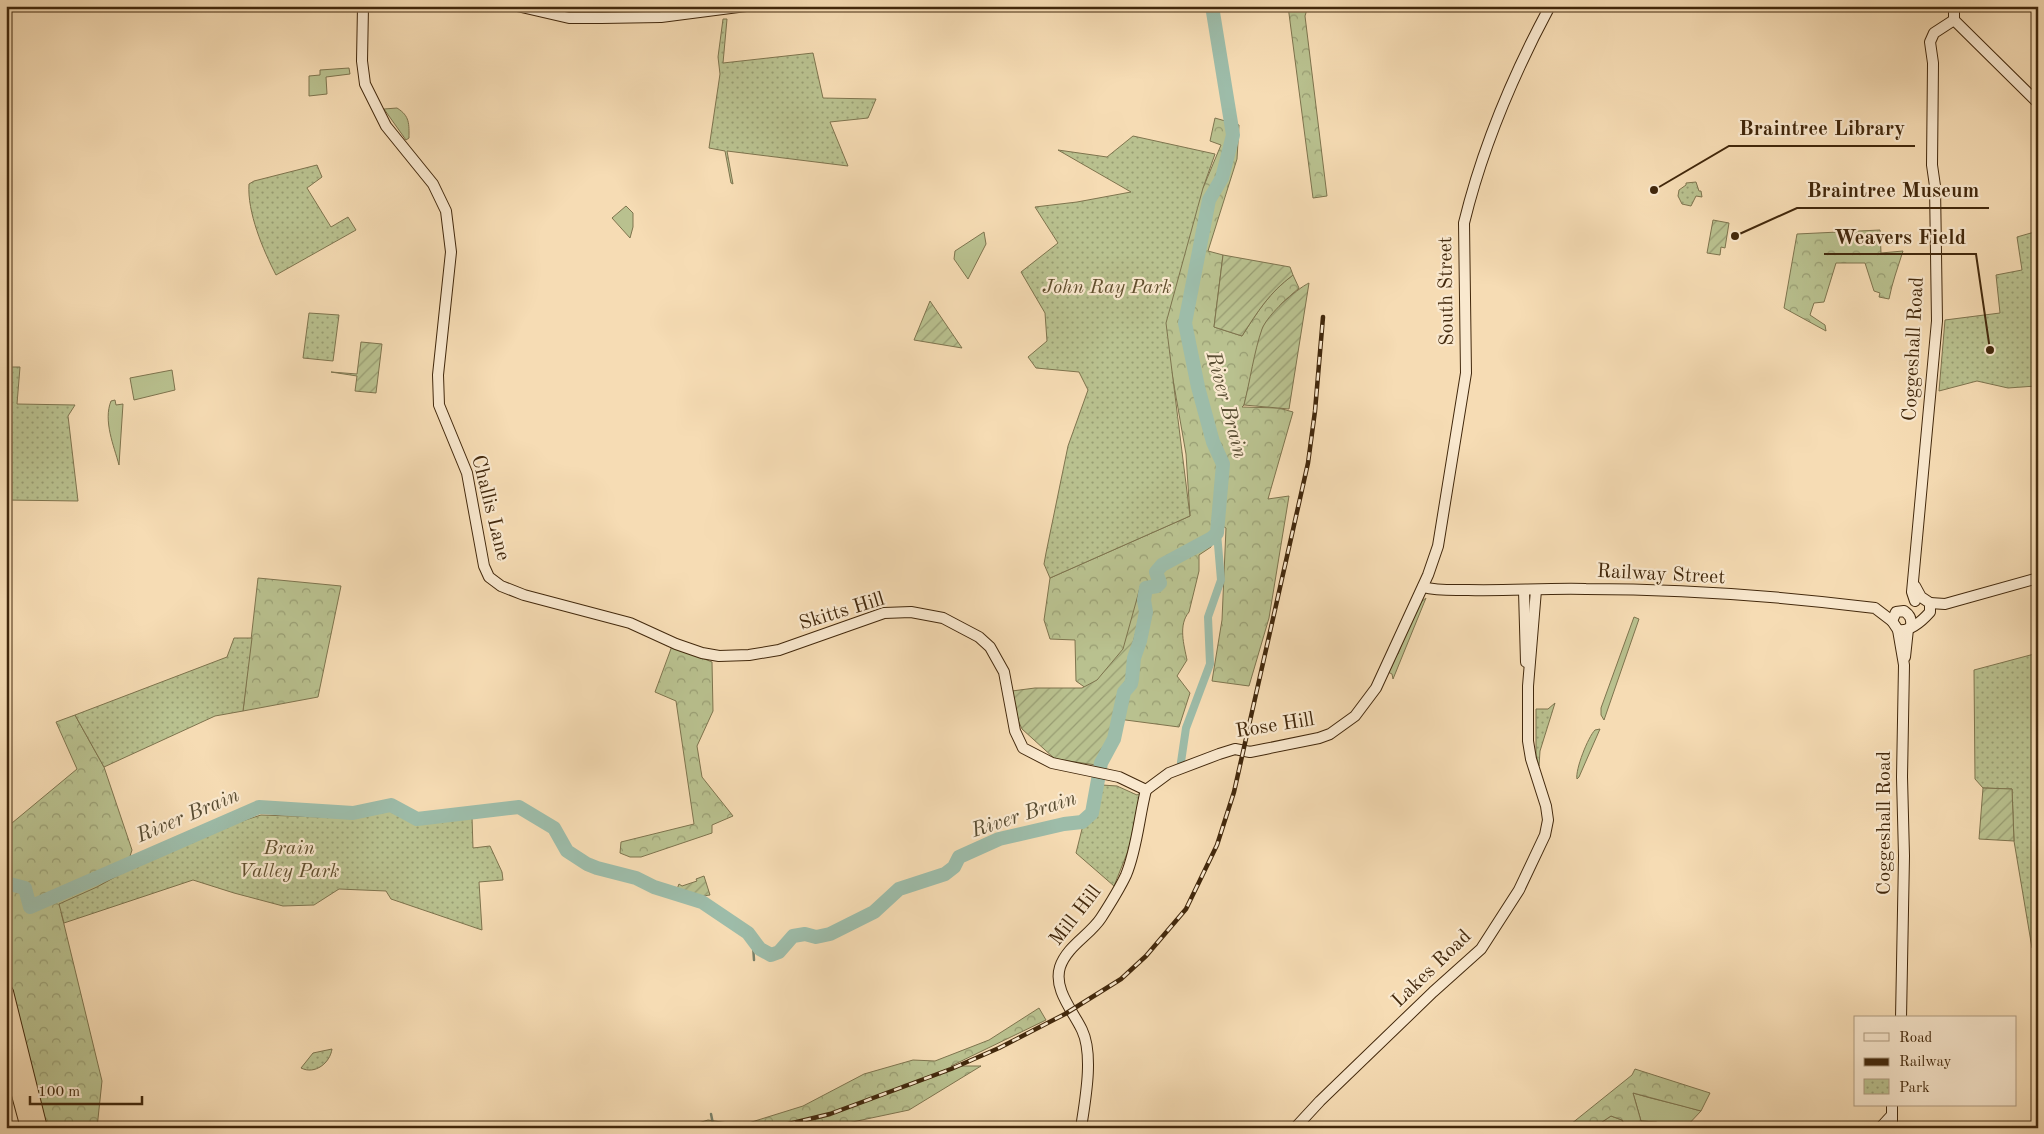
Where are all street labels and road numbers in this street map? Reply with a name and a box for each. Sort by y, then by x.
street label: South Street [1436,236,1458,346]
street label: Coggeshall Road [1900,276,1928,422]
street label: Challis Lane [467,453,513,563]
street label: Railway Street [1596,562,1726,588]
street label: Skitts Hill [797,590,887,634]
street label: Rose Hill [1234,710,1316,742]
street label: Coggeshall Road [1875,751,1895,895]
street label: Mill Hill [1046,882,1106,950]
street label: Lakes Road [1388,926,1476,1012]

